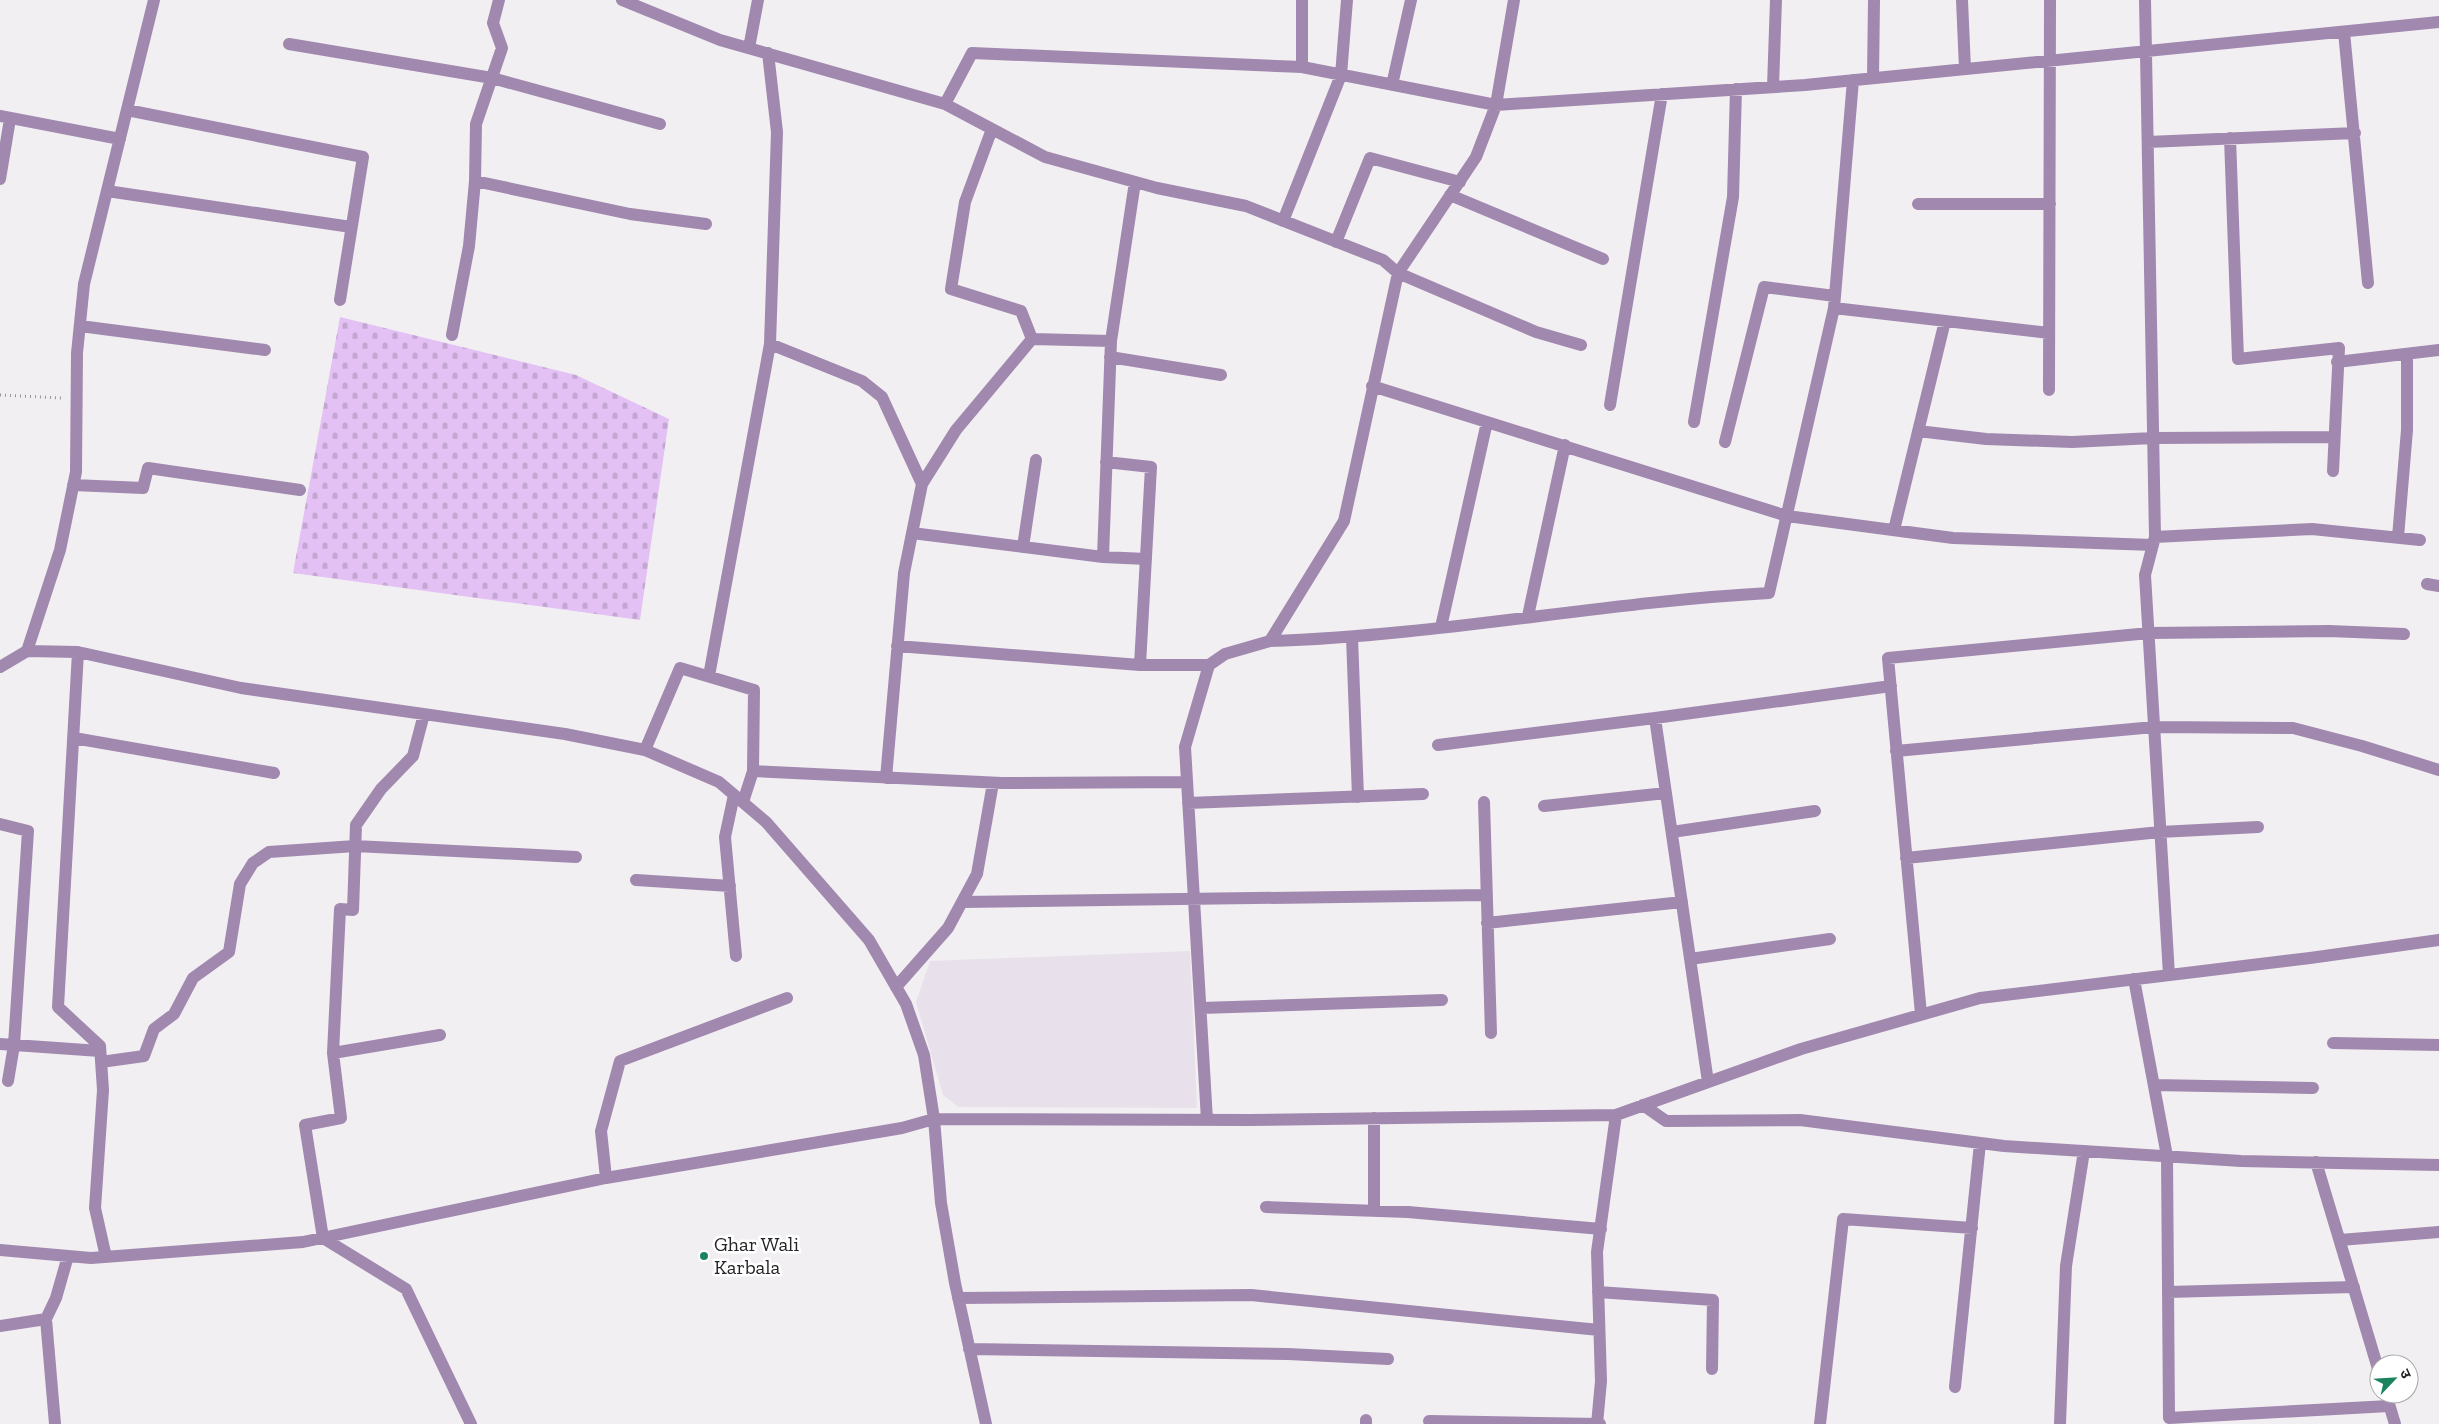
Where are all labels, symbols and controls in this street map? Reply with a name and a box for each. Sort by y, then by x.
place label: Ghar Wali Karbala [714,1232,799,1279]
marker: Ghar Wali Karbala [698,1250,710,1262]
north arrow [2369,1354,2419,1404]
text: उ [2396,1366,2415,1382]

